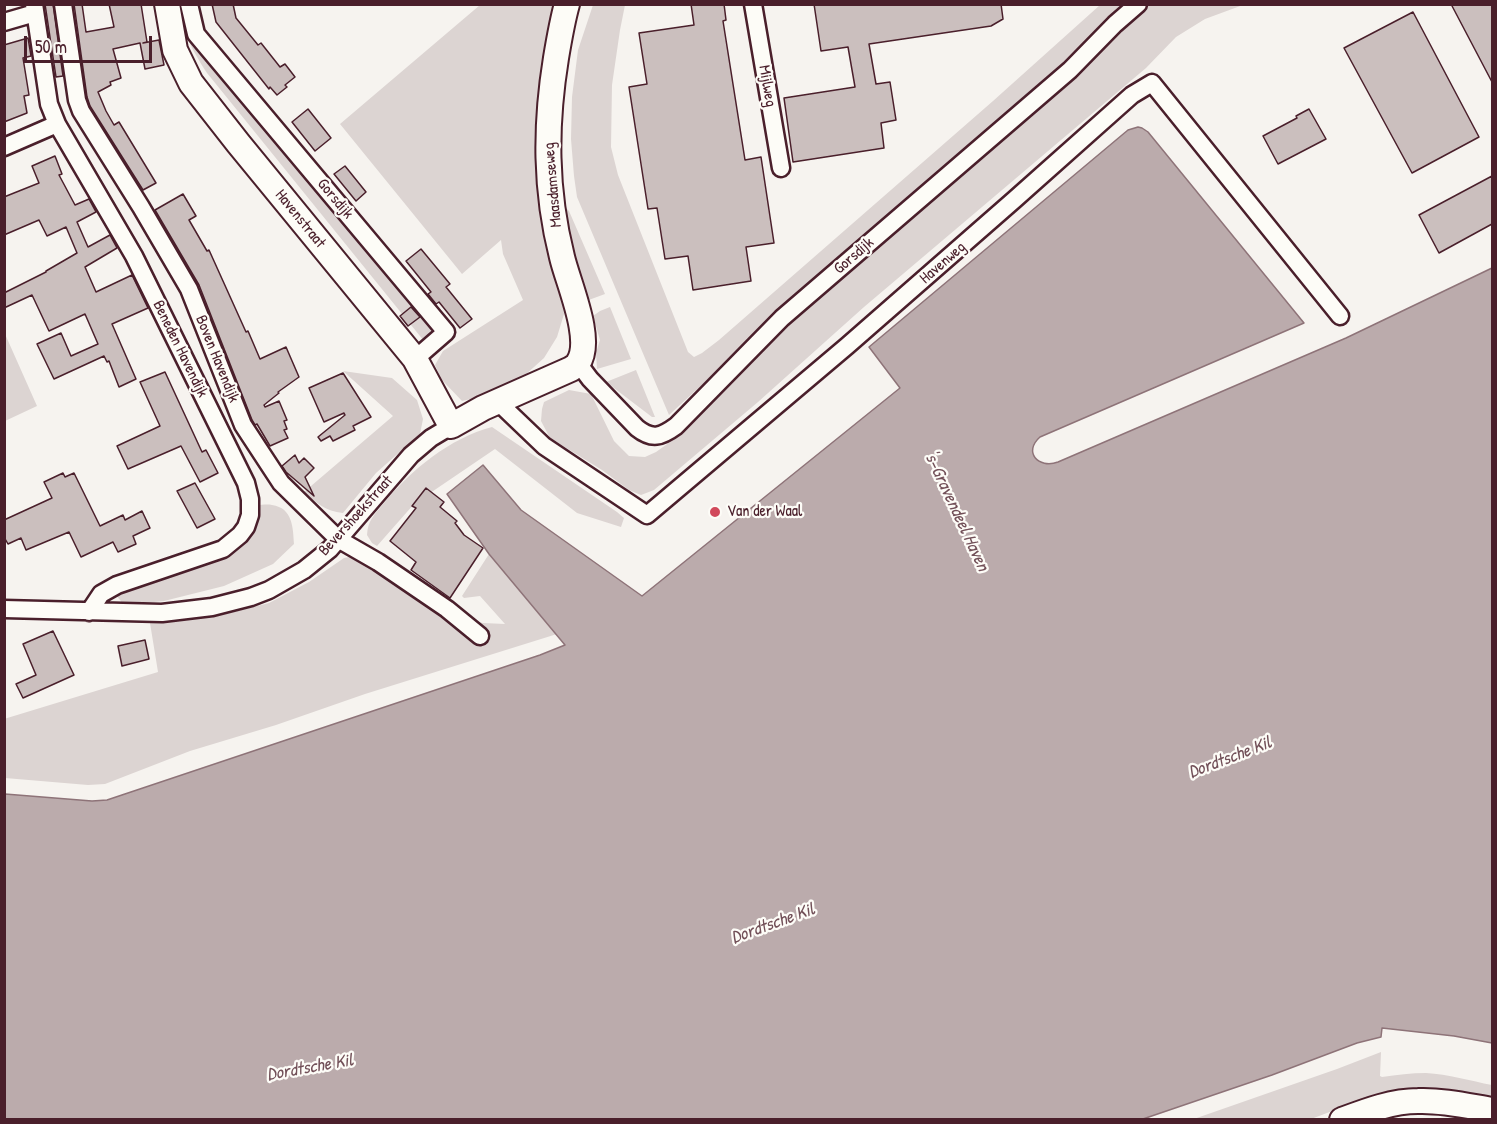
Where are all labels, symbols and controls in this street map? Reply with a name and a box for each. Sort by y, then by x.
scale bar [27,24,154,62]
text: 50 m [35,34,67,59]
street label: Mijlweg [754,64,780,108]
street label: Maasdamseweg [540,142,566,228]
street label: Gorsdijk [313,175,357,223]
street label: Havenstraat [271,186,329,252]
street label: Gorsdijk [830,233,878,279]
street label: Havenweg [916,238,970,288]
street label: Beneden Havendijk [148,297,212,401]
street label: Boven Havendijk [191,313,243,405]
water label: 's-Gravendeel Haven [919,447,993,575]
street label: Bevershoekstraat [315,472,397,560]
place label: Van der Waal [727,502,802,522]
marker: Van der Waal [708,505,722,519]
water label: Dordtsche Kil [1186,732,1274,784]
water label: Dordtsche Kil [728,899,818,949]
water label: Dordtsche Kil [265,1050,355,1086]

